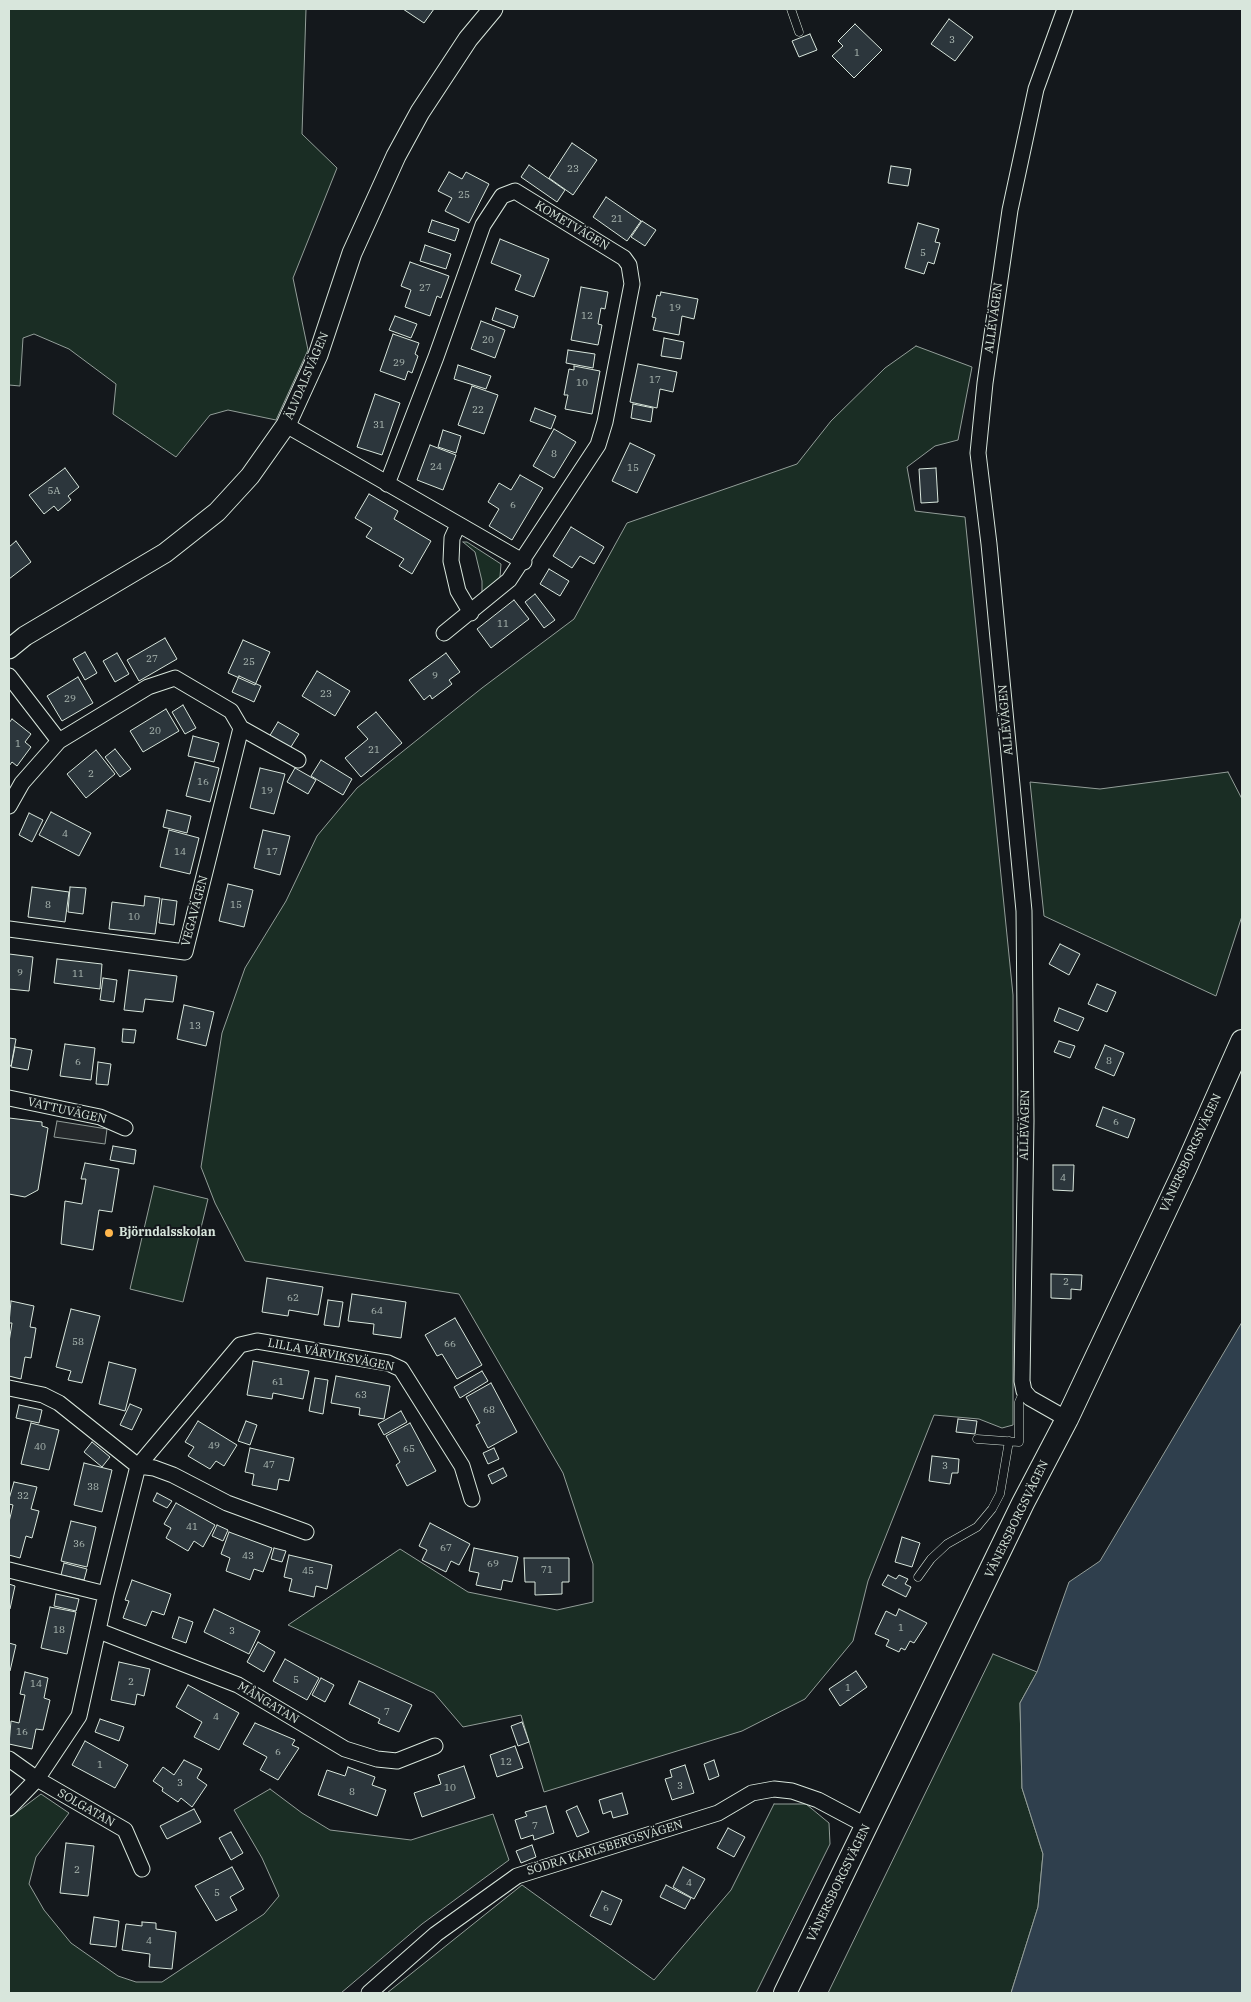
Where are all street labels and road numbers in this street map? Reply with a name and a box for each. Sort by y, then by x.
street label: KOMETVÄGEN [532,198,612,254]
street label: ALLÉVÄGEN [982,282,1006,354]
street label: ÄLVDALSVÄGEN [282,330,332,422]
street label: ALLÉVÄGEN [996,684,1016,756]
street label: VEGAVÄGEN [179,874,211,948]
street label: ALLÉVÄGEN [1017,1089,1033,1161]
street label: VÄNERSBORGSVÄGEN [1157,1092,1225,1214]
street label: VATTUVÄGEN [26,1095,108,1127]
street label: LILLA VÅRVIKSVÄGEN [266,1336,396,1374]
street label: VÄNERSBORGSVÄGEN [982,1458,1052,1580]
street label: MÅNGATAN [235,1679,301,1727]
street label: SOLGATAN [55,1786,117,1830]
street label: SÖDRA KARLSBERGSVÄGEN [525,1817,685,1879]
street label: VÄNERSBORGSVÄGEN [804,1822,874,1944]

